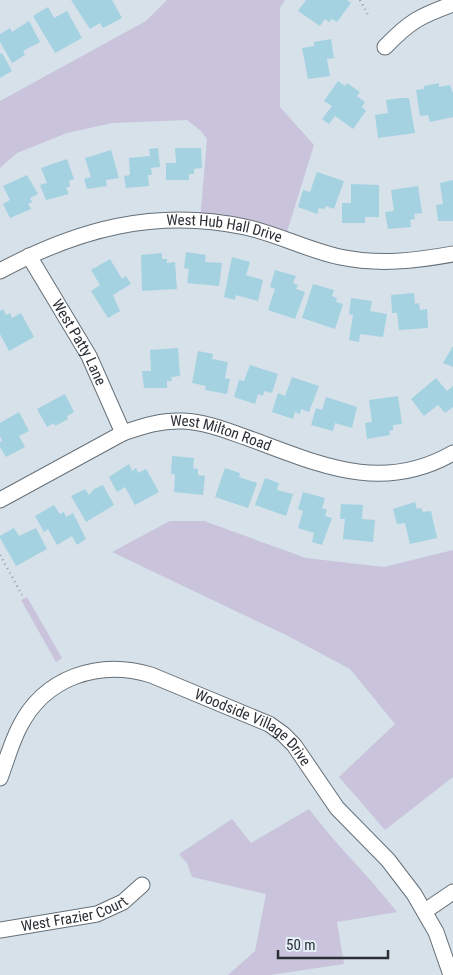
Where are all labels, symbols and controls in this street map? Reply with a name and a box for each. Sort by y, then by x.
street label: West Hub Hall Drive [166,211,284,246]
street label: West Patty Lane [48,296,110,388]
street label: West Milton Road [170,412,274,455]
street label: Woodside Village Drive [192,685,315,769]
street label: West Frazier Court [20,893,132,935]
scale bar [278,928,388,960]
text: 50 m [286,936,316,954]

